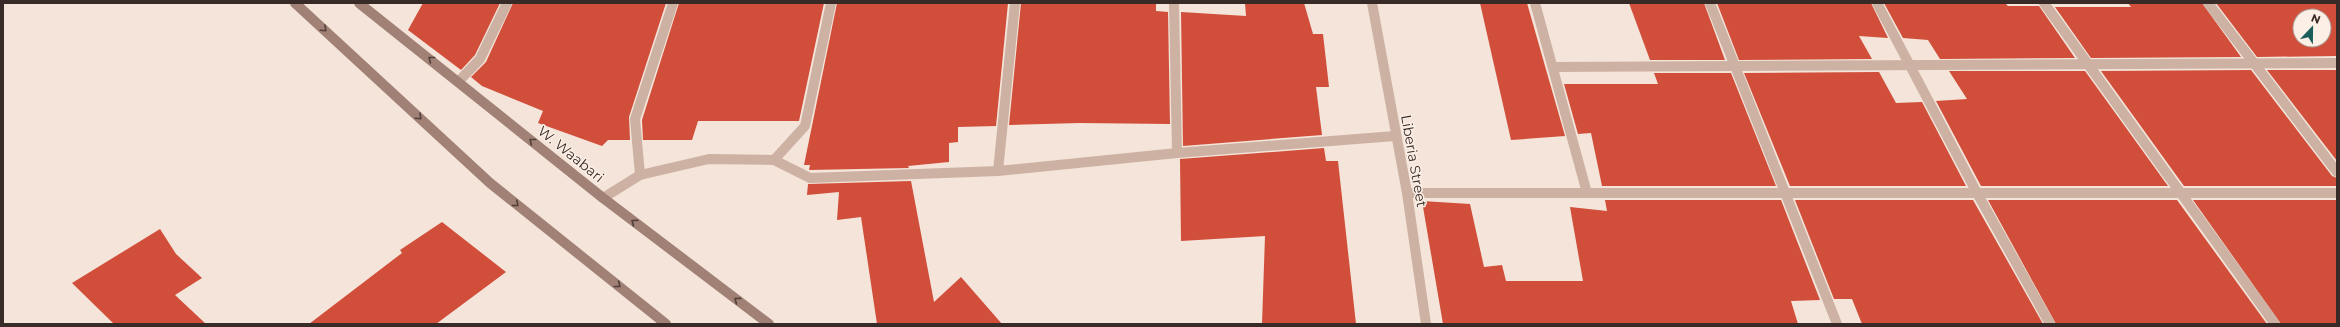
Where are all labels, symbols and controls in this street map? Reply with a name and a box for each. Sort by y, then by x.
north arrow [2292,8,2332,48]
text: N [2309,11,2322,27]
one-way arrow [319,25,326,32]
one-way arrow [429,57,436,64]
one-way arrow [414,113,422,120]
street label: Liberia Street [1397,113,1431,209]
street label: W. Waabari [534,122,608,186]
one-way arrow [530,138,537,145]
one-way arrow [512,199,519,206]
one-way arrow [631,220,638,227]
one-way arrow [613,281,620,288]
one-way arrow [735,298,742,305]

